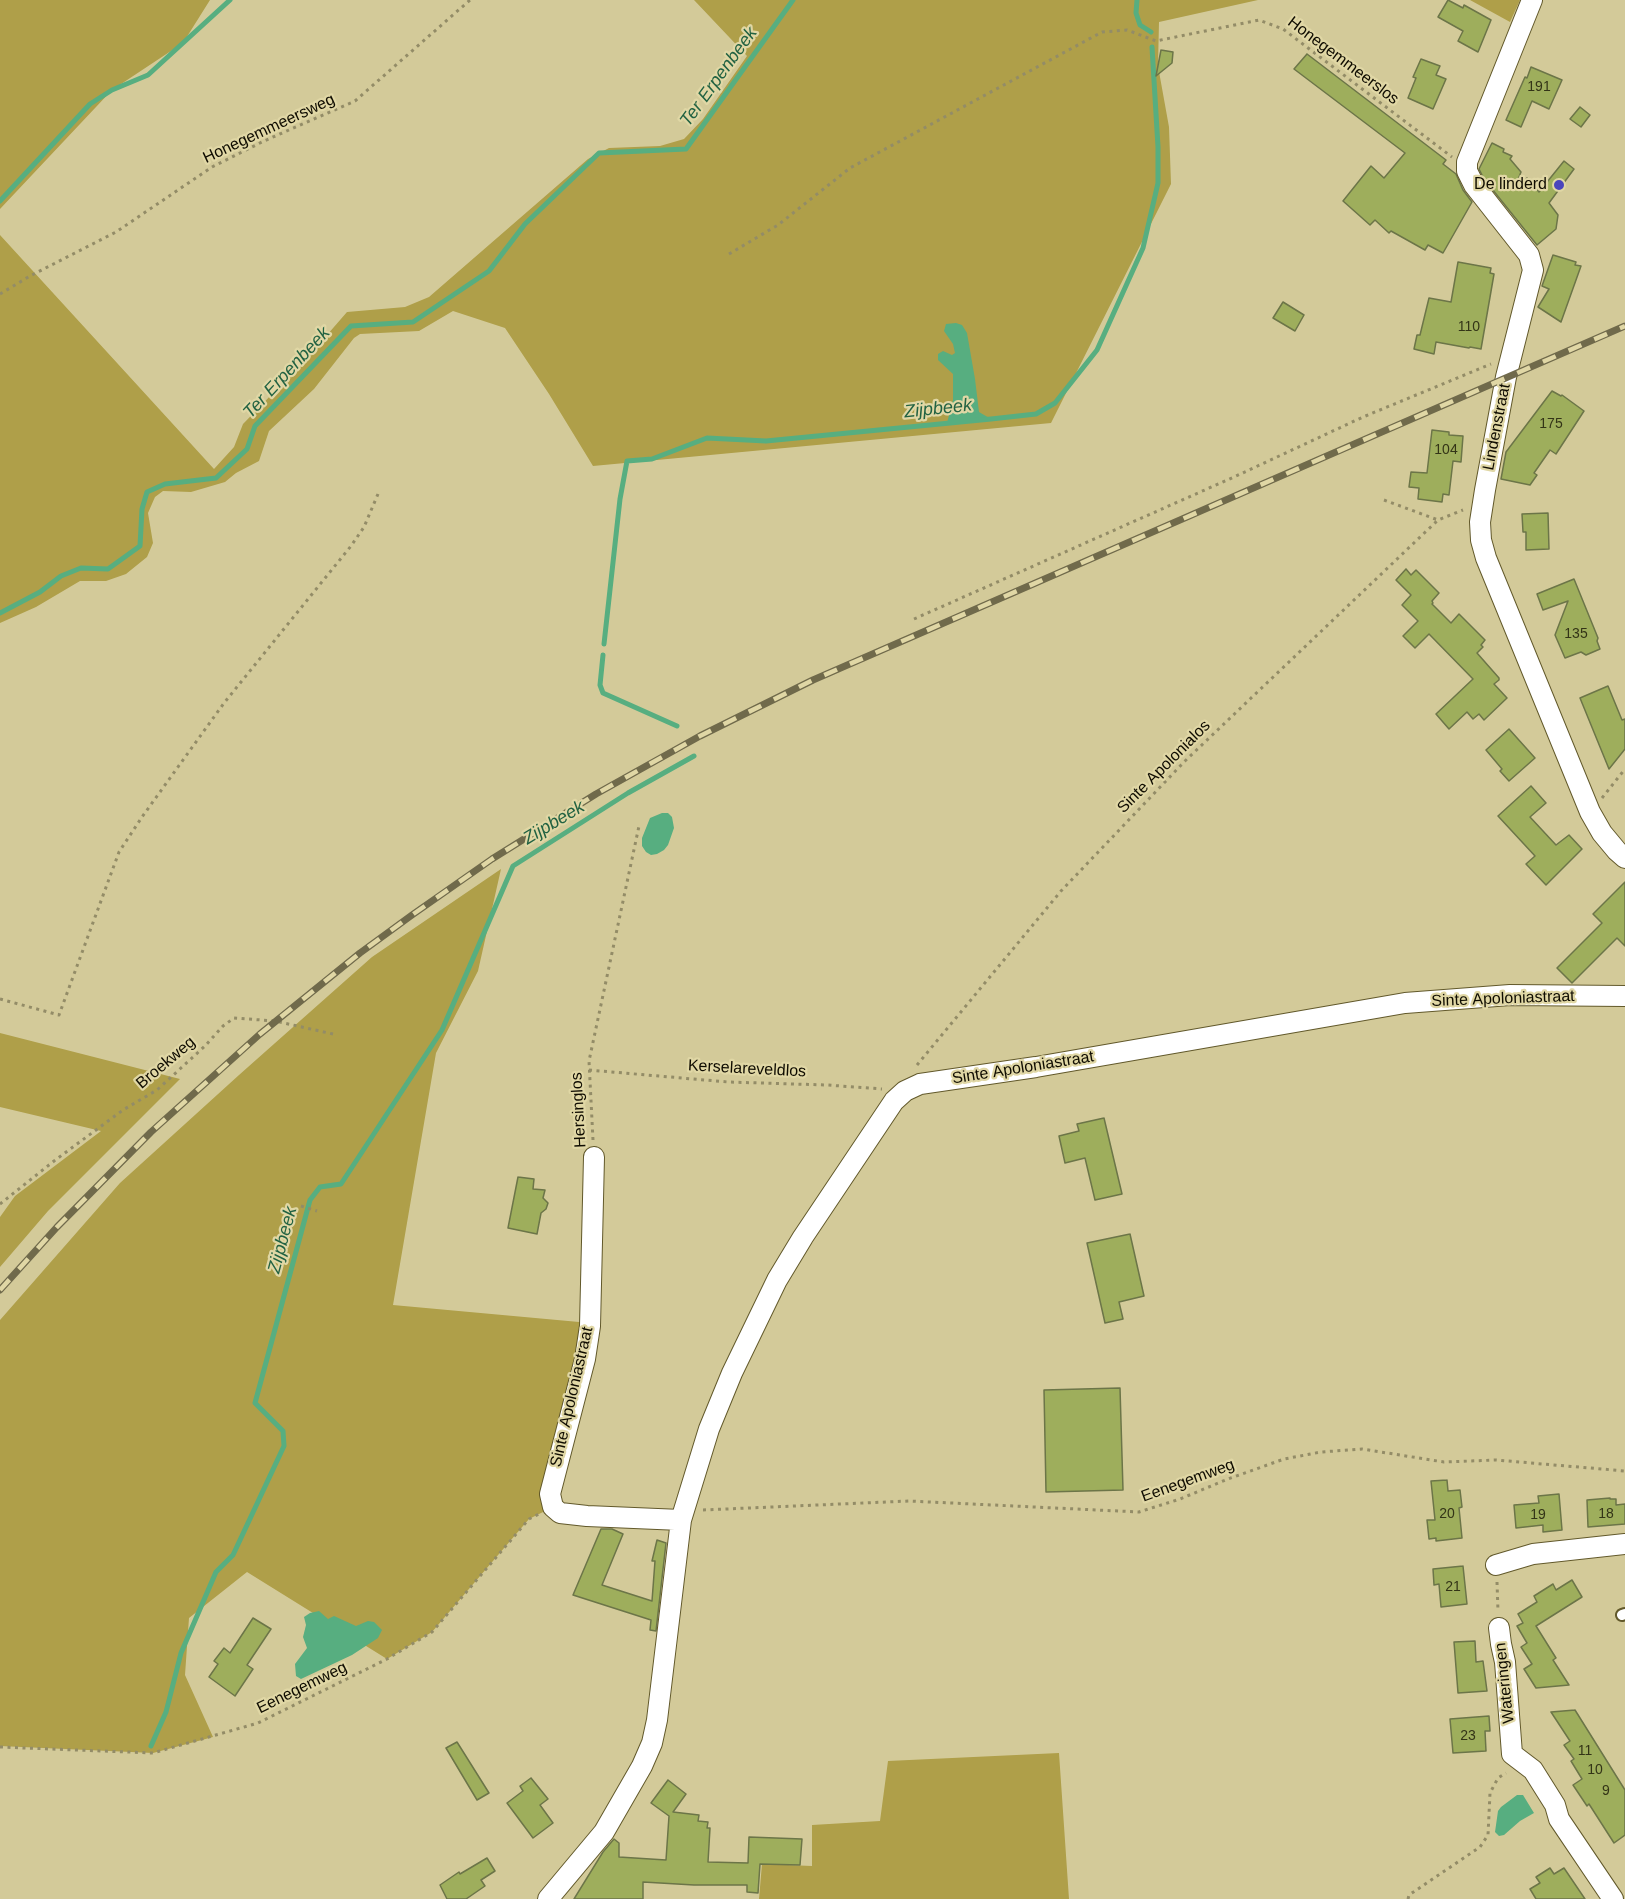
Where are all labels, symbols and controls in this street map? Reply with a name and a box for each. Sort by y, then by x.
street label: Honegemmeerslos [1284,13,1402,109]
water label: Ter Erpenbeek [676,23,762,131]
house number: 191 [1527,79,1551,95]
street label: Honegemmeersweg [200,90,338,168]
place label: De linderd [1474,175,1547,195]
marker: De linderd [1552,178,1566,192]
house number: 110 [1458,319,1480,335]
water label: Ter Erpenbeek [239,323,335,423]
street label: Lindenstraat [1479,382,1515,472]
water label: Zijpbeek [903,395,973,423]
house number: 175 [1539,416,1563,432]
house number: 104 [1434,442,1458,458]
house number: 135 [1564,626,1588,642]
street label: Sinte Apolonialos [1113,716,1215,818]
water label: Zijpbeek [519,796,589,850]
street label: Sinte Apoloniastraat [1431,987,1575,1011]
street label: Broekweg [133,1033,199,1093]
street label: Sinte Apoloniastraat [951,1047,1095,1089]
street label: Kerselareveldlos [687,1056,807,1082]
street label: Hersinglos [567,1072,591,1148]
water label: Zijpbeek [264,1204,302,1276]
street label: Sinte Apoloniastraat [547,1325,597,1469]
street label: Eenegemweg [1139,1455,1237,1507]
house number: 20 [1439,1506,1455,1522]
house number: 18 [1598,1506,1614,1522]
house number: 19 [1530,1507,1546,1523]
house number: 21 [1445,1579,1461,1595]
street label: Wateringen [1491,1642,1519,1724]
street label: Eenegemweg [254,1658,350,1718]
house number: 23 [1460,1728,1476,1744]
house number: 11 [1578,1743,1592,1759]
house number: 10 [1587,1762,1603,1778]
house number: 9 [1602,1783,1610,1799]

